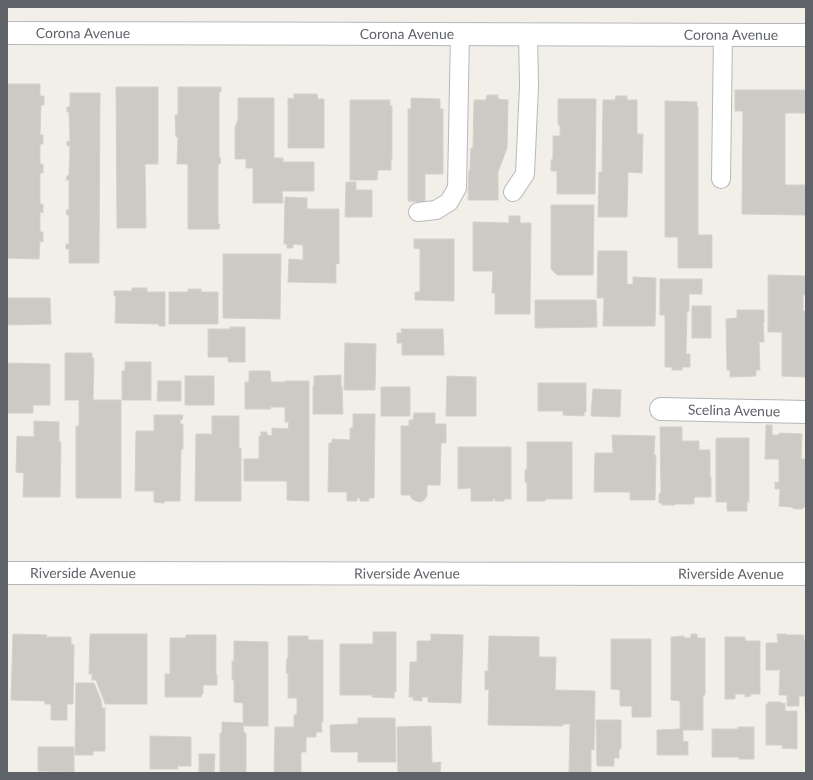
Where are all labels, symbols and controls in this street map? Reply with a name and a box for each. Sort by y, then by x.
street label: Corona Avenue [36,24,130,41]
street label: Corona Avenue [360,25,454,42]
street label: Corona Avenue [684,26,778,43]
street label: Scelina Avenue [688,401,780,419]
street label: Riverside Avenue [30,564,136,581]
street label: Riverside Avenue [354,564,460,582]
street label: Riverside Avenue [678,565,784,582]

